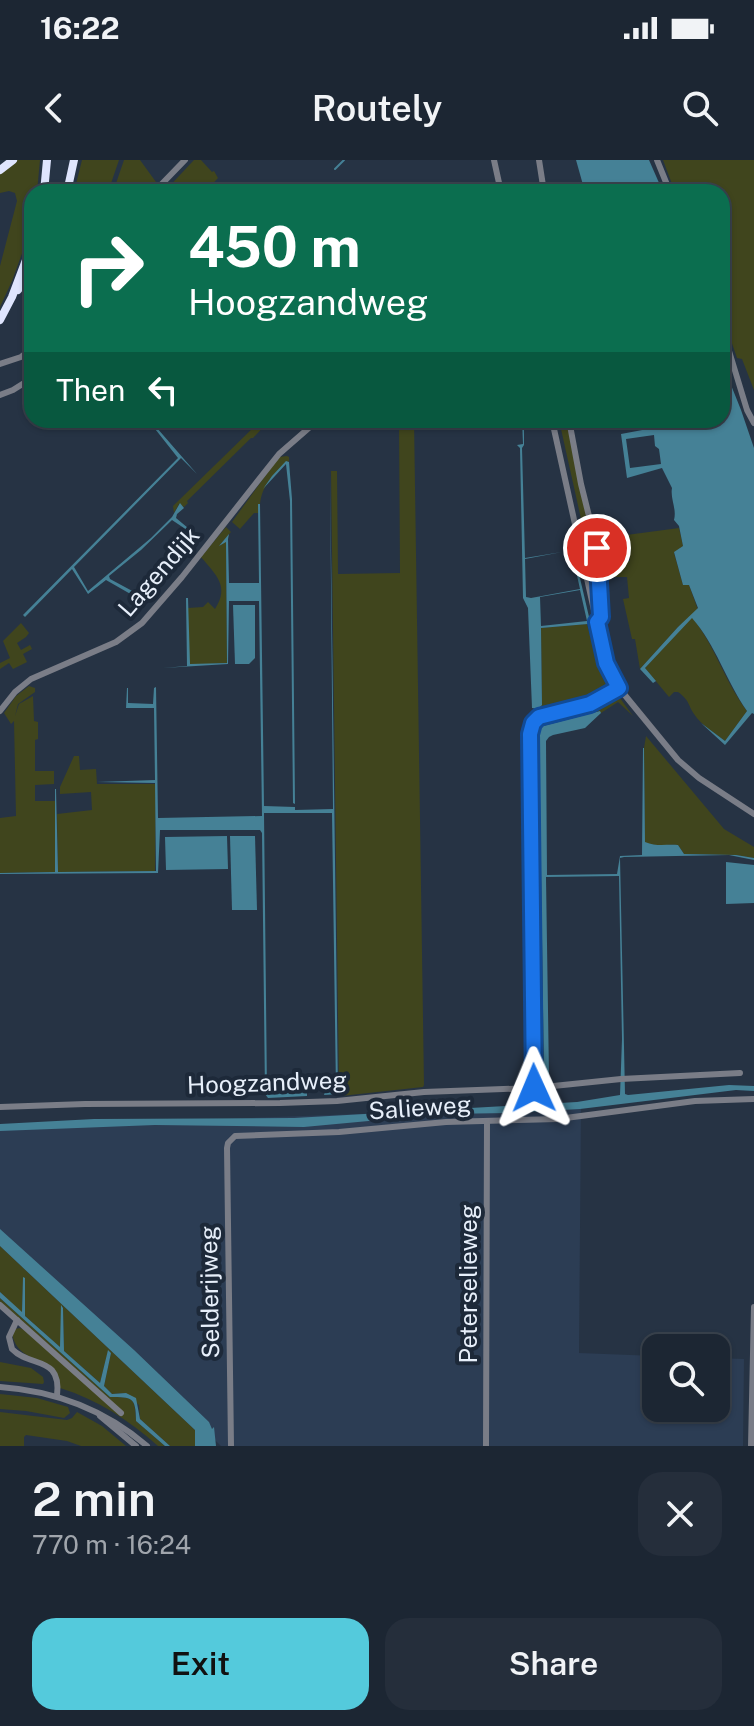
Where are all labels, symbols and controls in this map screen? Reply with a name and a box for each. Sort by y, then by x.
text: 16:22 [40,10,119,46]
icon: back [32,86,76,130]
icon: search [678,86,722,130]
text: Routely [312,87,442,129]
text: 450 m [188,214,361,280]
icon: right [56,216,160,320]
text: Hoogzandweg [188,281,429,323]
icon: left [141,368,185,412]
text: Then [56,372,125,408]
pin [563,514,631,582]
street label: Lagendijk [112,521,205,622]
icon: arrive [575,526,619,570]
position arrow [492,1046,576,1130]
street label: Hoogzandweg [186,1065,348,1099]
street label: Salieweg [368,1089,472,1125]
street label: Peterselieweg [454,1204,482,1364]
street label: Selderijweg [194,1225,224,1359]
map controls [642,1334,730,1422]
button: search [642,1334,730,1422]
text: 2 min [32,1470,156,1527]
button: close [638,1472,722,1556]
text: 770 m · 16:24 [32,1529,191,1560]
button: Exit [32,1618,369,1710]
button: Share [385,1618,722,1710]

